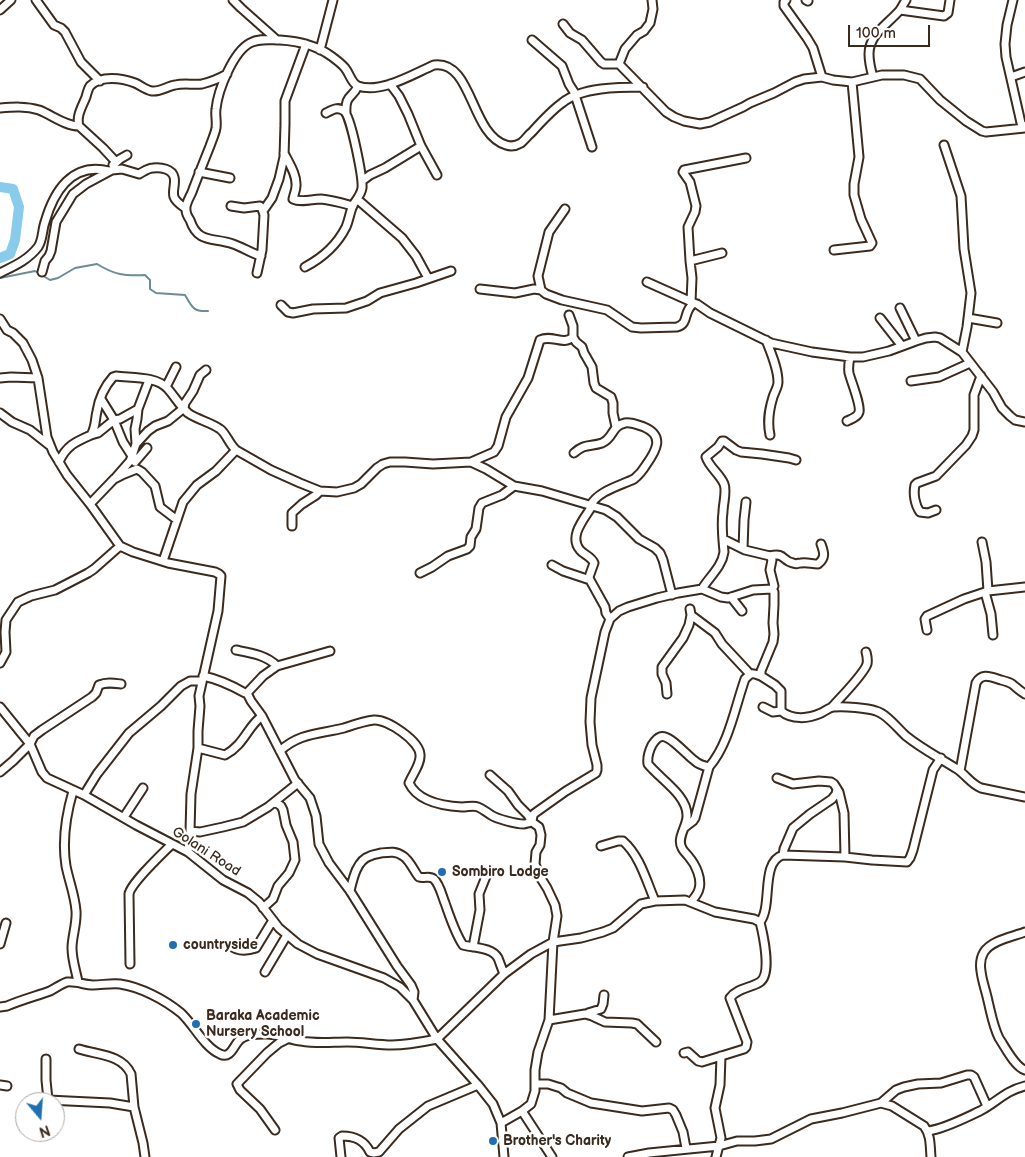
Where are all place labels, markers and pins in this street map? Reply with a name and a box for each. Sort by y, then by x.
place label: Sombiro Lodge [452,864,549,880]
marker: Sombiro Lodge [436,866,448,878]
place label: countryside [183,937,258,953]
marker: countryside [167,939,179,951]
place label: Baraka Academic Nursery School [206,1008,320,1040]
marker: Baraka Academic Nursery School [190,1018,202,1030]
place label: Brother's Charity [503,1133,611,1149]
marker: Brother's Charity [487,1135,499,1147]

